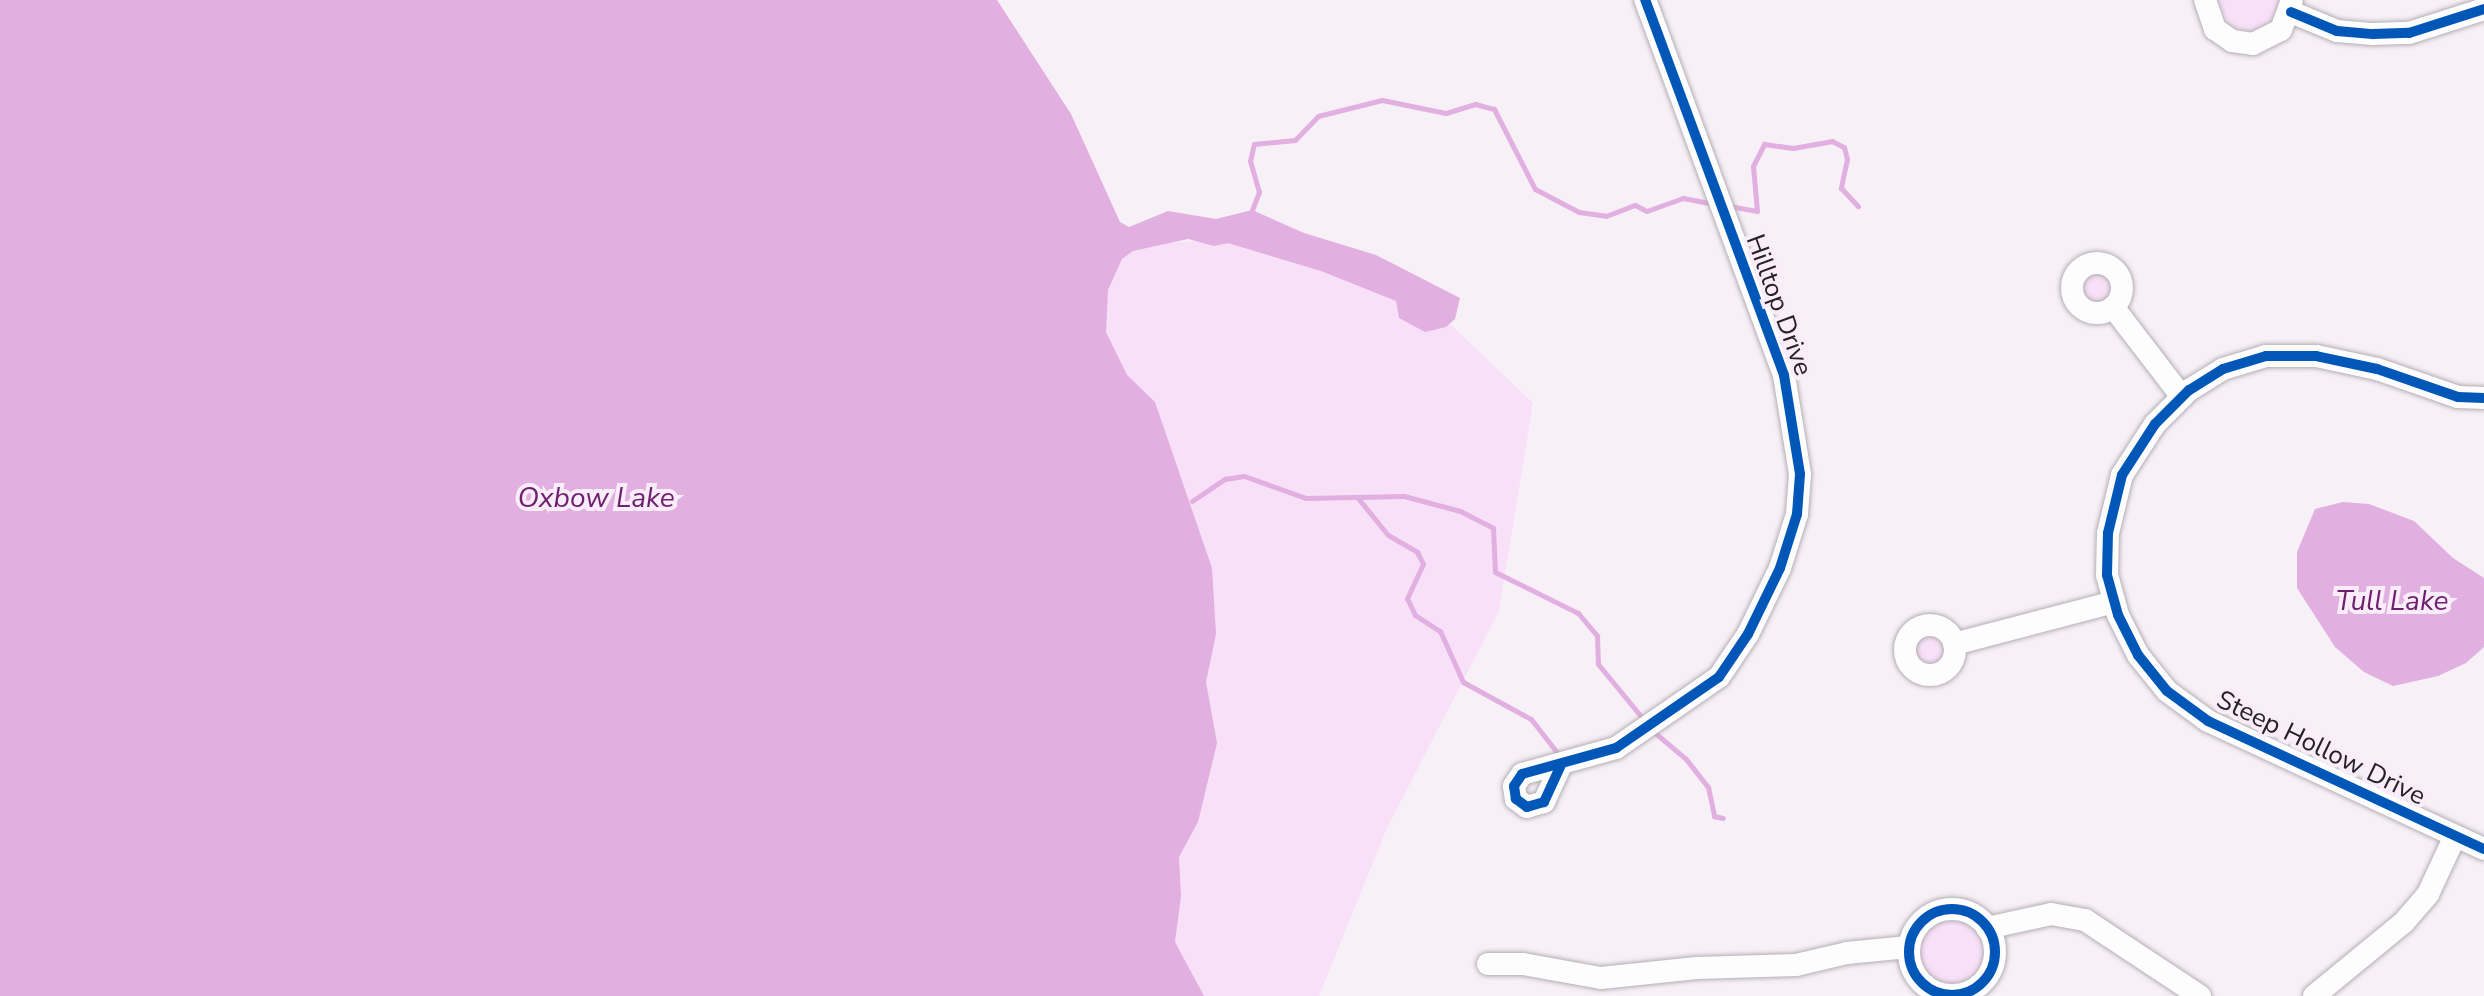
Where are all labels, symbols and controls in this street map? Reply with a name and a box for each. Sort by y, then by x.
street label: Hilltop Drive [1739,230,1819,380]
water label: Oxbow Lake [517,481,675,515]
water label: Tull Lake [2336,584,2448,618]
street label: Steep Hollow Drive [2212,684,2430,812]

